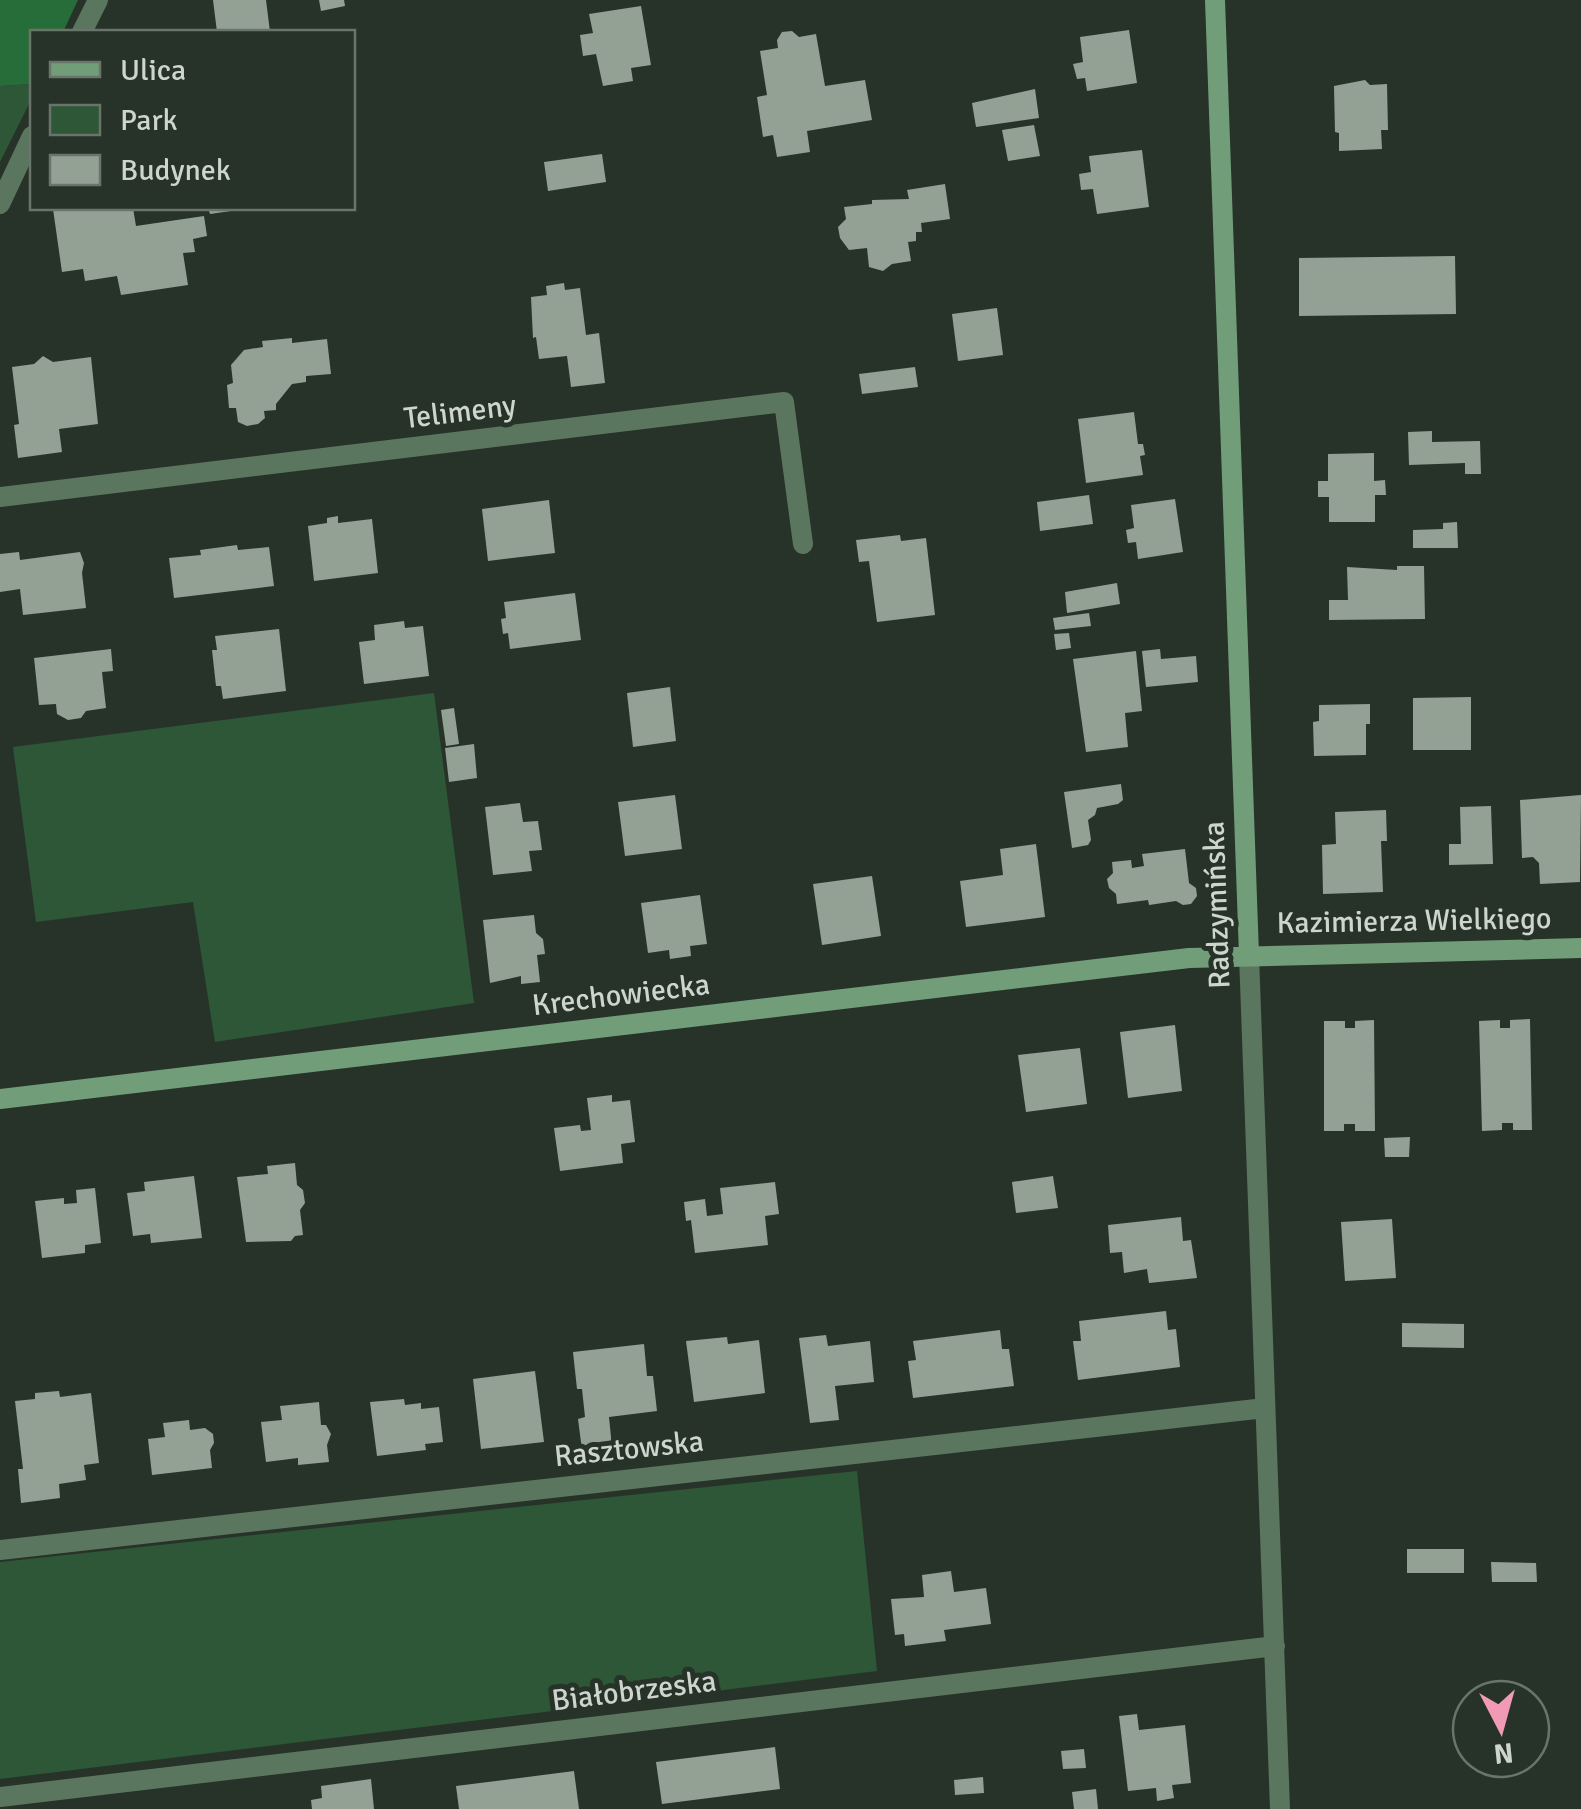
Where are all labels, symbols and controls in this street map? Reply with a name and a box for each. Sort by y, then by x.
legend [30,30,355,210]
text: Ulica [120,52,186,89]
text: Park [120,102,178,139]
text: Budynek [120,152,231,189]
street label: Telimeny [402,387,518,437]
street label: Radzymińska [1196,820,1238,990]
street label: Kazimierza Wielkiego [1276,900,1552,942]
street label: Krechowiecka [530,966,712,1024]
street label: Rasztowska [552,1423,706,1475]
street label: Białobrzeska [550,1663,718,1719]
north arrow [1451,1679,1551,1779]
text: N [1492,1735,1515,1771]

